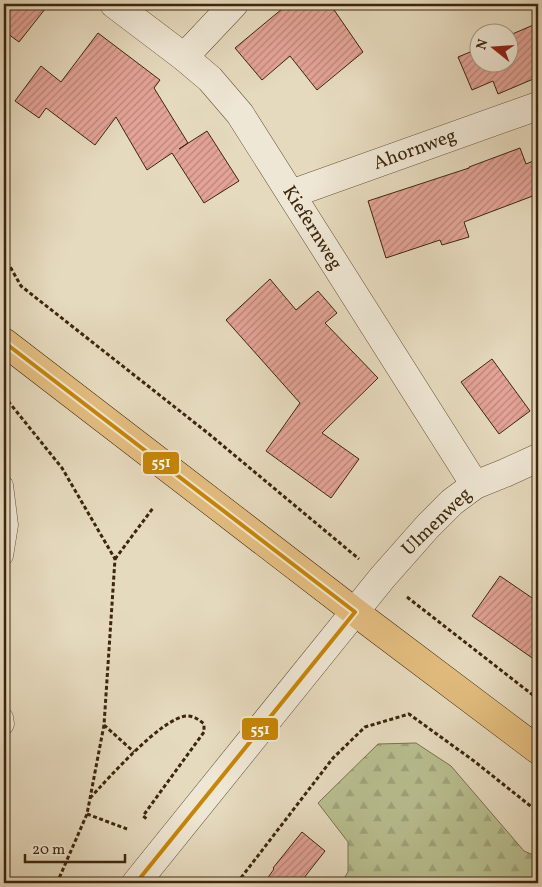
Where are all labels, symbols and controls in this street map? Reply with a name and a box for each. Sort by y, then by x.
north arrow [470,22,520,72]
text: N [472,37,494,52]
street label: Ahornweg [370,123,460,177]
street label: Kiefernweg [276,181,348,275]
line badge: 551 [142,451,180,475]
text: 551 [151,454,171,473]
street label: Ulmenweg [396,482,478,562]
line badge: 551 [241,717,279,741]
text: 551 [250,721,270,740]
scale bar [25,832,125,864]
text: 20 m [32,840,65,861]

